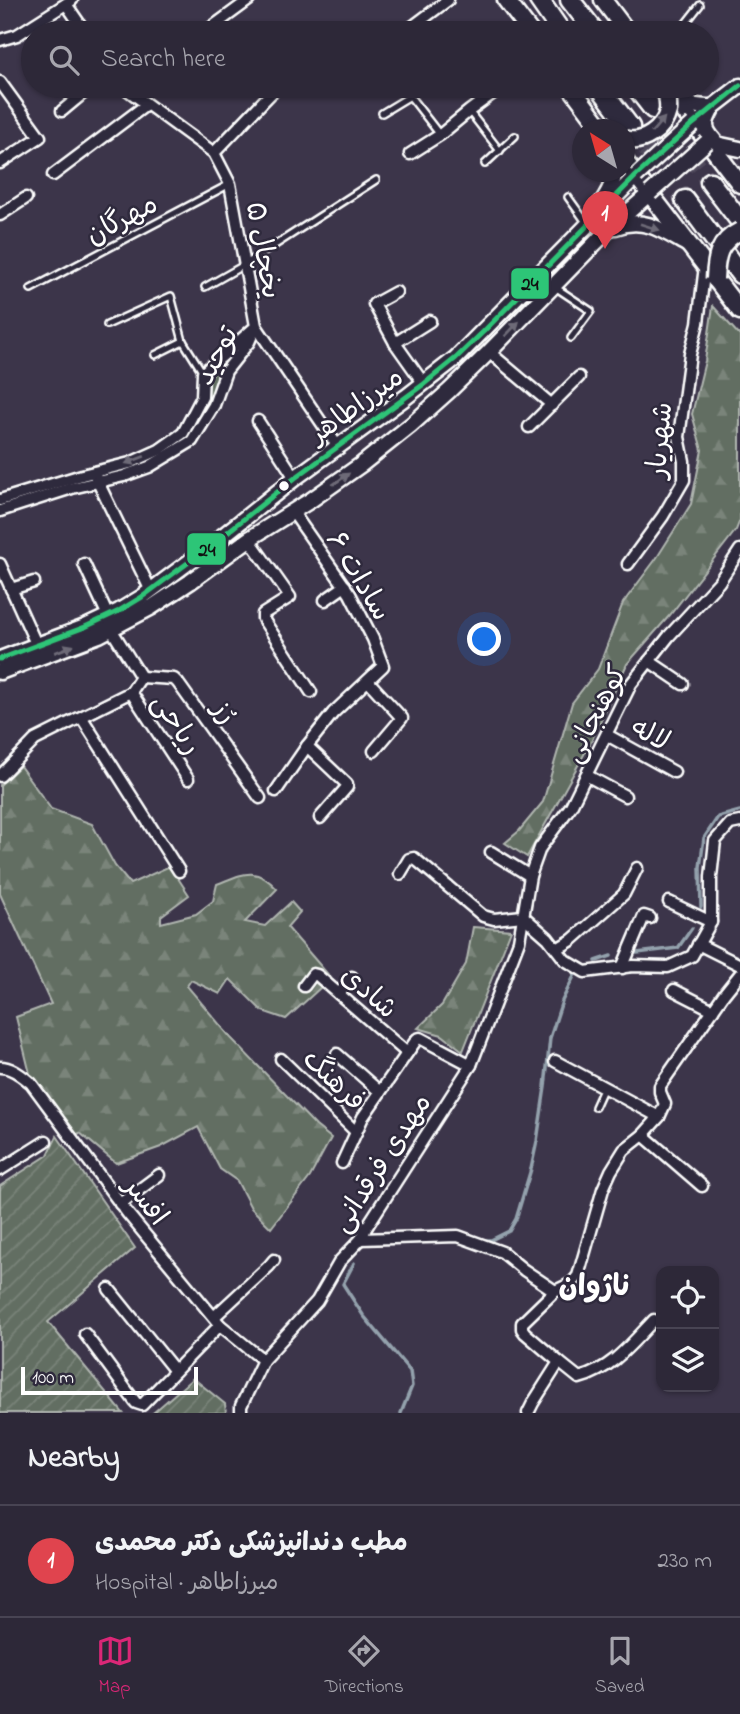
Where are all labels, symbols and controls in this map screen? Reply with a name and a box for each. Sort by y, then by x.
search box [21,21,719,98]
icon: search [45,41,83,79]
text: Search here [101,41,226,79]
one-way arrow [651,116,666,134]
north arrow [572,119,635,182]
street label: مهرگان [79,185,166,257]
pin: 1 [582,191,628,249]
street label: یخچال ۵ [233,199,290,302]
one-way arrow [640,222,661,233]
line badge: 24 [510,267,550,300]
text: 24 [520,272,539,299]
street label: توحید [185,319,251,394]
one-way arrow [503,321,520,338]
street label: میرزاطاهر [299,358,413,457]
street label: شهریار [638,401,685,482]
one-way arrow [125,455,146,466]
one-way arrow [332,472,350,486]
unlabelled marker [277,479,291,493]
street label: سادات ۶ [314,524,400,630]
line badge: 24 [186,532,227,566]
text: 24 [197,538,216,565]
your location [467,622,501,656]
one-way arrow [54,643,75,654]
street label: کوهنجانی [554,658,640,771]
street label: ریاحی [140,686,210,764]
street label: رُز [199,691,246,734]
street label: لاله [622,709,676,764]
street label: شادی [330,957,405,1030]
street label: فرهنگ [292,1041,374,1122]
street label: مهدی فرقدانی [323,1086,443,1242]
street label: افسر [110,1167,177,1236]
district label: ناژوان [558,1266,630,1310]
map controls [656,1266,719,1392]
button: locate [656,1266,719,1329]
button: layers [656,1329,719,1392]
scale bar [21,1364,198,1396]
text: 100 m [32,1365,74,1392]
text: Nearby [28,1437,120,1481]
text: مطب دندانپزشکی دکتر محمدی [95,1525,408,1563]
text: 1 [47,1545,55,1578]
text: 230 m [658,1545,712,1578]
text: Hospital · میرزاطاهر [95,1567,279,1600]
tab: Map [96,1632,134,1701]
tab: Directions [325,1632,404,1701]
tab: Saved [595,1632,644,1701]

